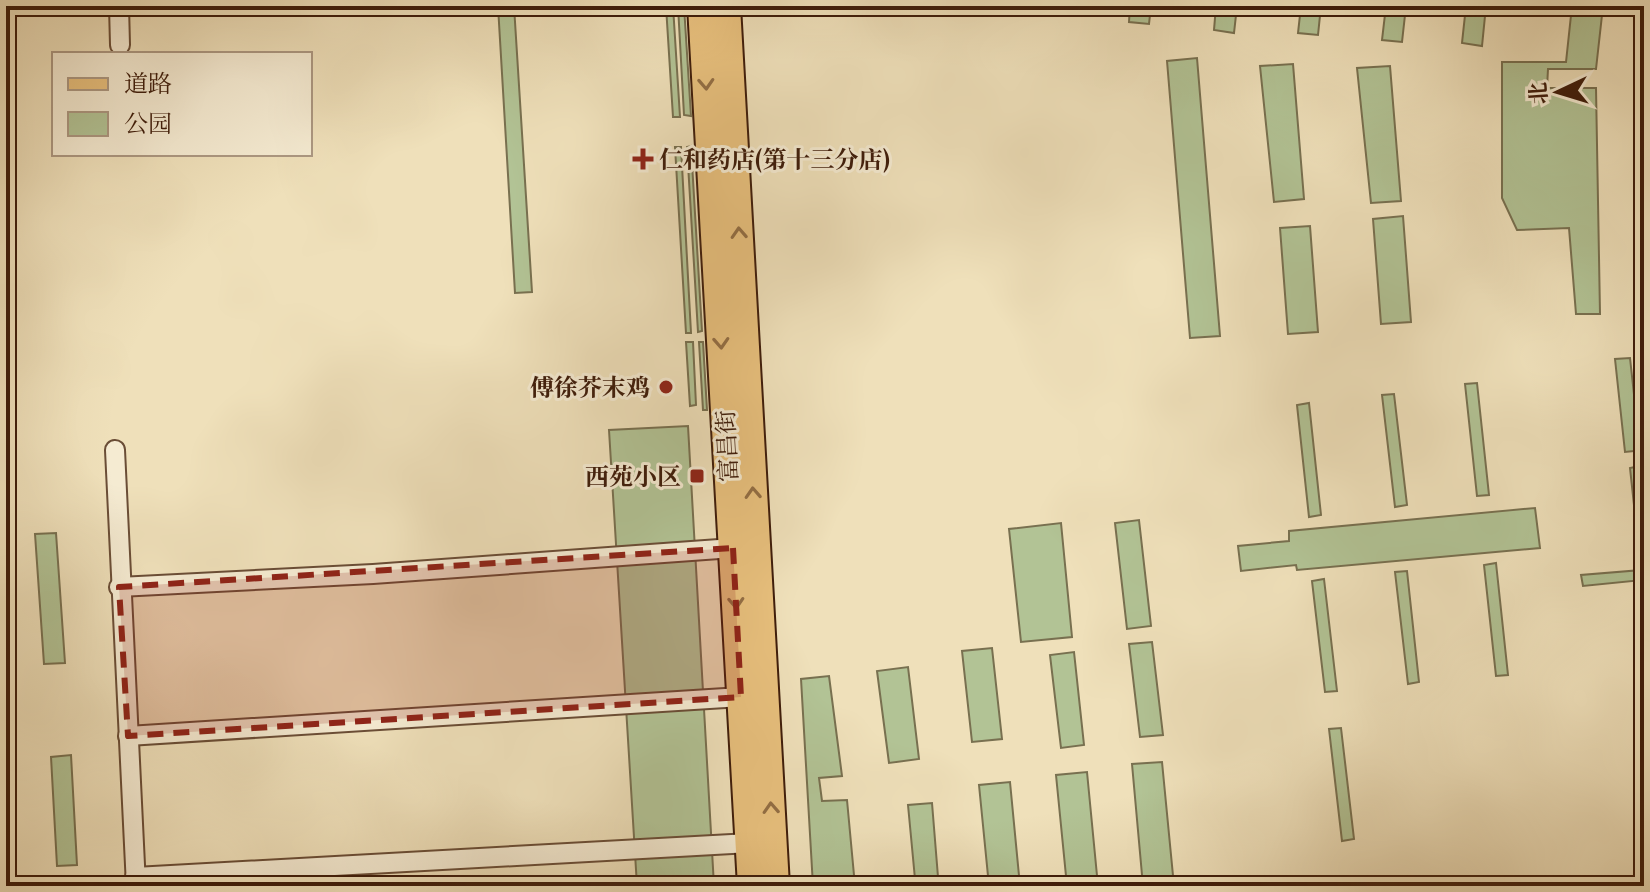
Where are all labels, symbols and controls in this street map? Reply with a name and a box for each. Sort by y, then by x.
legend [52,52,312,156]
north arrow [1518,52,1598,132]
text: 道路 [124,69,172,98]
one-way arrow [698,78,715,91]
text: 北 [1524,81,1553,105]
text: 公园 [124,109,172,138]
place label: 仁和药店(第十三分店) [659,145,890,174]
marker: 仁和药店(第十三分店) [634,150,652,168]
one-way arrow [731,226,748,239]
one-way arrow [712,337,729,350]
place label: 傅徐芥末鸡 [530,373,650,402]
marker: 傅徐芥末鸡 [657,378,675,396]
street label: 富昌街 [711,409,743,483]
place label: 西苑小区 [585,462,681,491]
marker: 西苑小区 [688,467,706,485]
one-way arrow [745,486,762,499]
one-way arrow [727,597,744,610]
one-way arrow [762,801,779,814]

